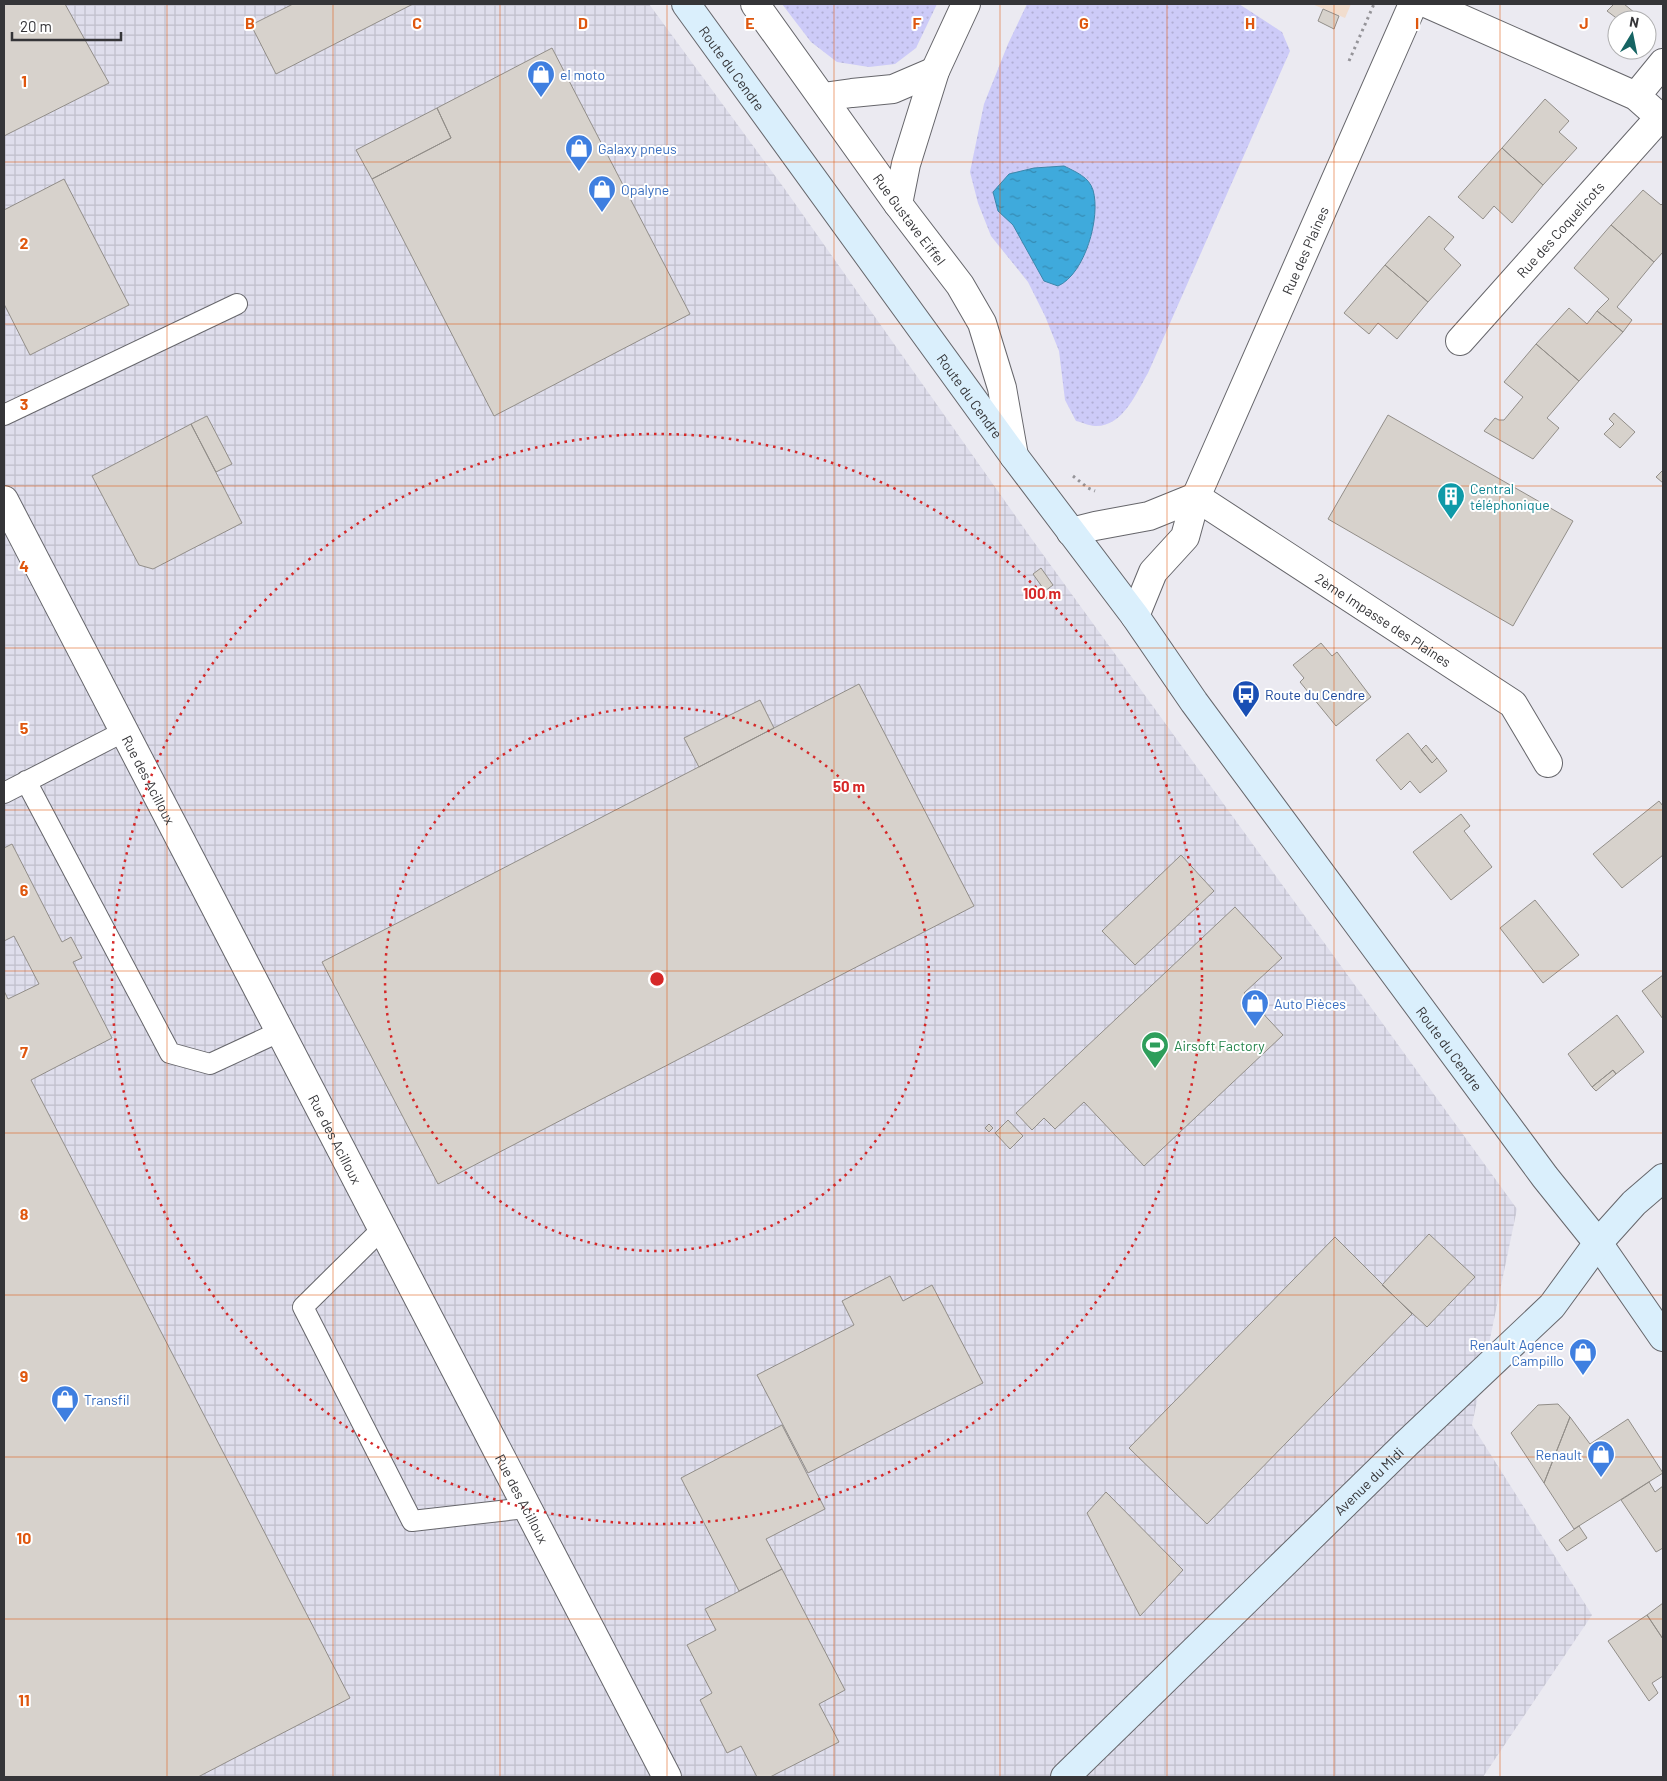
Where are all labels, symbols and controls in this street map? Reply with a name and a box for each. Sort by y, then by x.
scale bar [12,10,121,42]
north arrow [1607,10,1657,60]
text: B [245,13,255,32]
text: C [412,13,422,32]
text: D [578,13,588,32]
text: E [745,13,755,32]
text: F [913,13,922,32]
text: G [1079,13,1089,32]
text: H [1245,13,1255,32]
text: I [1415,13,1419,32]
text: J [1579,13,1589,32]
text: N [1628,13,1640,31]
text: 20 m [20,17,52,35]
street label: Route du Cendre [696,22,769,114]
shop icon: el moto [526,59,556,98]
place label: el moto [560,66,605,83]
text: 1 [21,71,27,90]
shop icon: Galaxy pneus [564,133,594,172]
place label: Galaxy pneus [598,140,677,157]
street label: Rue Gustave Eiffel [870,170,950,268]
shop icon: Opalyne [587,174,617,213]
street label: Rue des Coquelicots [1513,177,1607,281]
place label: Opalyne [621,181,669,198]
street label: Rue des Plaines [1278,203,1332,297]
text: 2 [20,233,29,252]
street label: Route du Cendre [934,350,1007,441]
text: 3 [20,394,28,413]
place label: Central téléphonique [1470,480,1550,513]
building icon: Central téléphonique [1436,481,1466,520]
text: 4 [19,556,29,575]
street label: 2ème Impasse des Plaines [1312,569,1455,670]
text: 100 m [1023,584,1061,602]
bus stop icon: Route du Cendre [1231,679,1261,718]
place label: Route du Cendre [1265,686,1365,703]
text: 5 [20,718,29,737]
street label: Rue des Acilloux [119,732,180,827]
text: 50 m [833,777,865,795]
text: 6 [20,880,29,899]
centre of rings [648,970,666,988]
shop icon: Auto Pièces [1240,988,1270,1027]
place label: Auto Pièces [1274,995,1346,1012]
street label: Route du Cendre [1413,1003,1487,1094]
sports icon: Airsoft Factory [1140,1030,1170,1069]
place label: Airsoft Factory [1174,1037,1265,1054]
text: 7 [20,1042,28,1061]
street label: Rue des Acilloux [306,1091,366,1187]
text: 8 [20,1204,29,1223]
place label: Renault Agence Campillo [1469,1336,1564,1369]
shop icon: Renault Agence Campillo [1568,1337,1598,1376]
text: 9 [20,1366,28,1385]
shop icon: Transfil [50,1384,80,1423]
place label: Transfil [84,1391,130,1408]
shop icon: Renault [1586,1439,1616,1478]
street label: Avenue du Midi [1330,1443,1407,1518]
place label: Renault [1535,1446,1582,1463]
street label: Rue des Acilloux [492,1451,553,1546]
text: 10 [17,1528,31,1547]
text: 11 [18,1690,30,1709]

